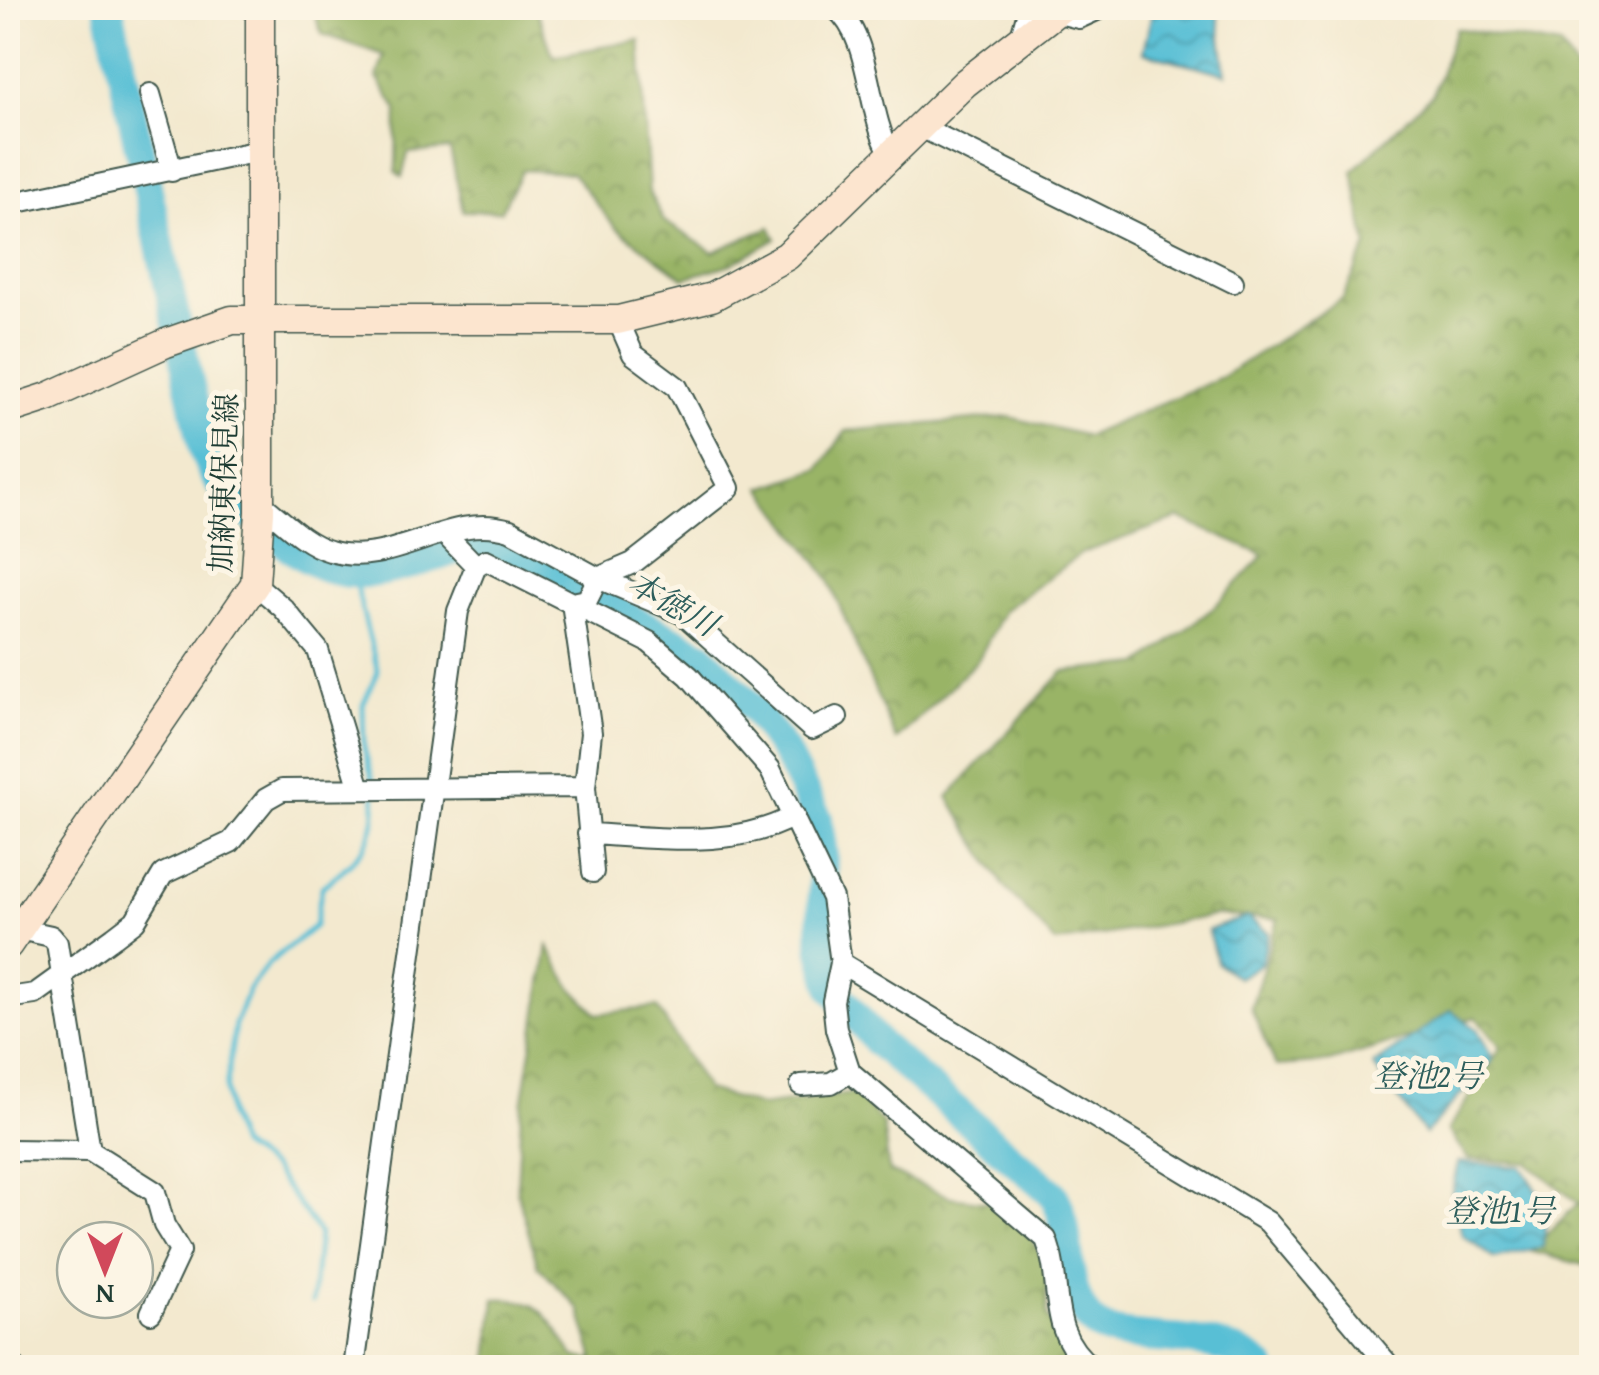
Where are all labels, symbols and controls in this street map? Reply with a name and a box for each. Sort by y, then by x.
street label: 加納東保見線 [198,392,248,574]
water label: 本徳川 [620,559,729,649]
water label: 登池2号 [1373,1052,1485,1099]
water label: 登池1号 [1445,1187,1557,1234]
north arrow [55,1220,155,1320]
text: N [95,1275,114,1316]

